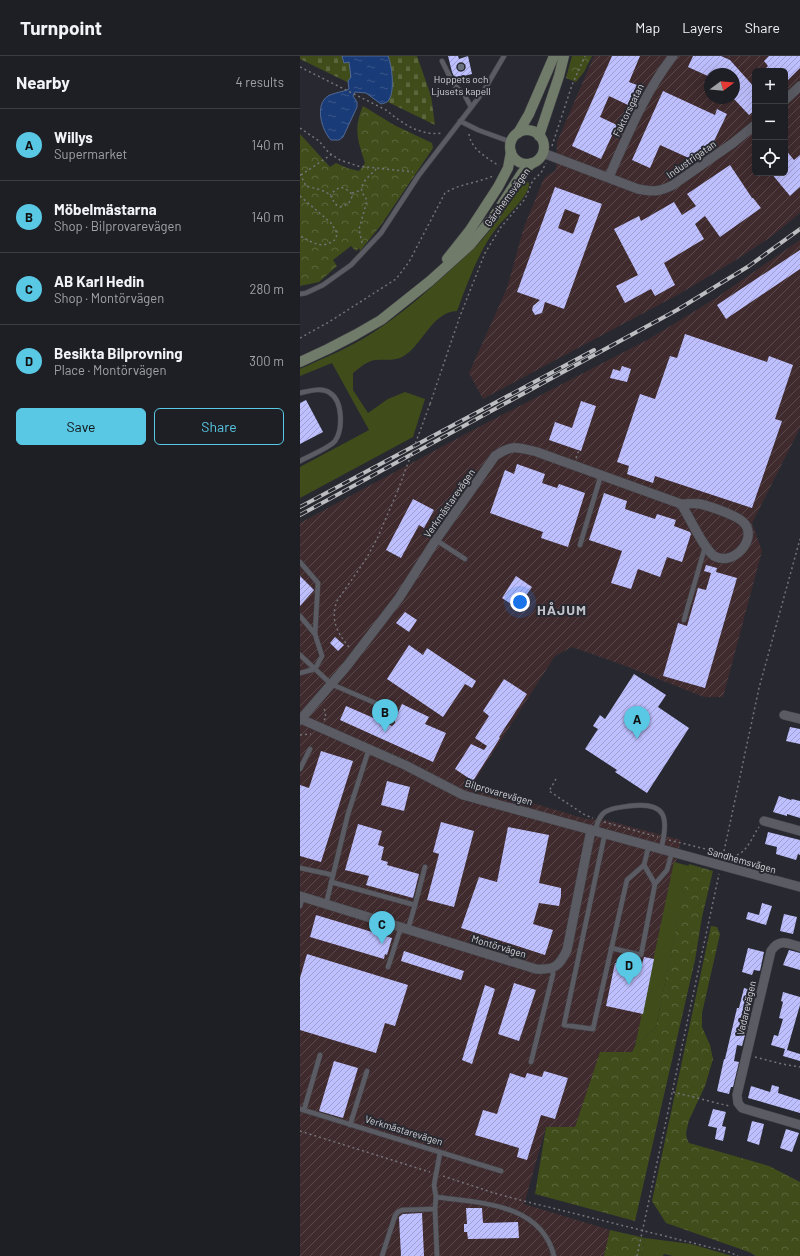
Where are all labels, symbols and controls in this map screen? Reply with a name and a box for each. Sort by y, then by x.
text: Turnpoint [20,16,102,39]
text: Map [635,19,660,36]
text: Layers [682,19,723,36]
text: Share [745,19,780,36]
marker: Hoppets och Ljusets kapell [456,62,466,72]
north arrow [704,68,740,104]
map controls [752,68,788,176]
button: + [752,68,788,104]
text: Nearby [16,72,70,92]
place label: Hoppets och Ljusets kapell [431,73,491,97]
text: 4 results [236,74,284,90]
street label: Faktorsgatan [610,82,646,138]
button: − [752,104,788,140]
text: Willys [54,128,93,146]
text: A [25,137,33,153]
text: 140 m [252,137,284,153]
street label: Industrigatan [664,137,718,181]
button: locate [752,140,788,176]
text: Supermarket [54,146,127,162]
street label: Gärdhemsvägen [482,165,532,229]
text: Möbelmästarna [54,200,157,218]
text: B [25,209,33,225]
text: 140 m [252,209,284,225]
text: Shop · Bilprovarevägen [54,218,181,234]
text: AB Karl Hedin [54,272,144,290]
text: C [25,281,33,297]
text: 280 m [250,281,284,297]
text: Shop · Montörvägen [54,290,164,306]
text: Besikta Bilprovning [54,344,183,362]
text: D [25,353,33,369]
text: 300 m [249,353,284,369]
text: Place · Montörvägen [54,362,166,378]
button: Save [16,408,146,445]
button: Share [154,408,284,445]
street label: Verkmästarevägen [421,466,477,540]
your location [510,592,530,612]
district label: HÅJUM [537,601,587,618]
pin: B [372,699,398,732]
pin: A [624,706,650,739]
street label: Bilprovarevägen [464,777,534,807]
street label: Sandhemsvägen [706,844,778,876]
pin: C [369,911,395,944]
street label: Montörvägen [470,932,528,960]
pin: D [616,952,642,985]
street label: Vadarevägen [734,980,758,1036]
street label: Verkmästarevägen [364,1112,444,1148]

